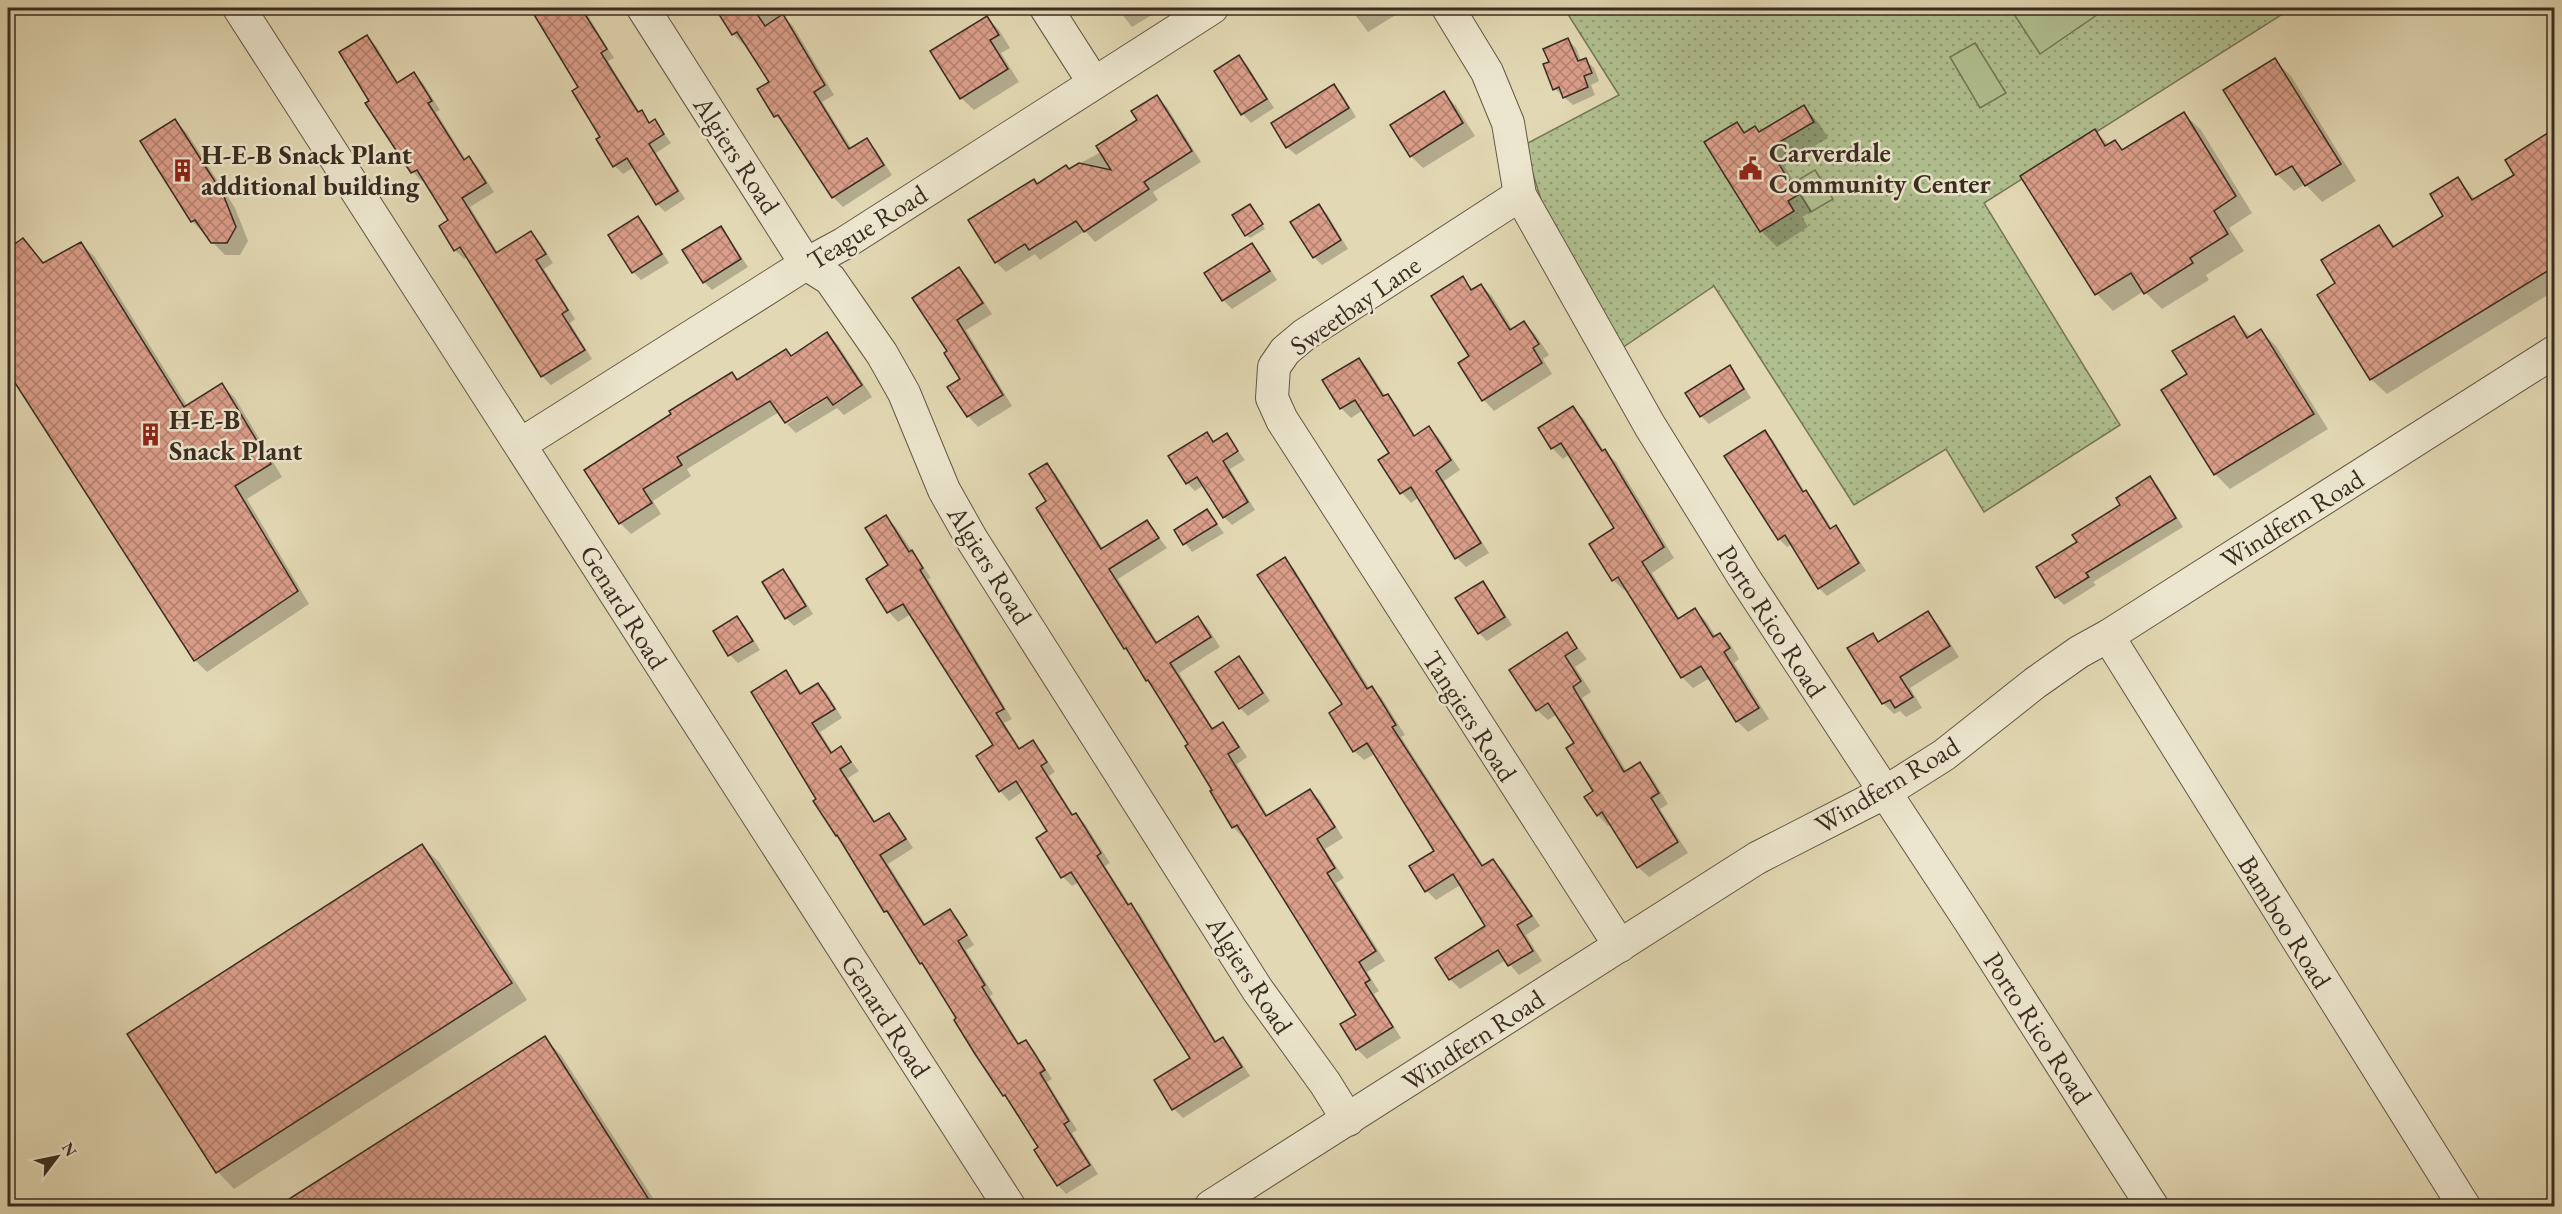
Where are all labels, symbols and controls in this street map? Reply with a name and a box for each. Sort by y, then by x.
street label: Algiers Road [685,89,788,221]
place label: Carverdale Community Center [1769,135,1992,201]
place label: H-E-B Snack Plant additional building [201,137,420,203]
public building icon: Carverdale Community Center [1738,155,1764,181]
building icon: H-E-B Snack Plant additional building [170,157,196,183]
street label: Teague Road [800,176,934,278]
street label: Sweetbay Lane [1283,247,1427,363]
place label: H-E-B Snack Plant [169,402,302,468]
building icon: H-E-B Snack Plant [138,422,164,448]
street label: Windfern Road [2214,461,2370,577]
street label: Algiers Road [939,498,1040,631]
street label: Genard Road [572,538,676,676]
street label: Porto Rico Road [1710,538,1834,704]
street label: Tangiers Road [1415,644,1525,788]
street label: Windfern Road [1808,728,1966,842]
street label: Bamboo Road [2230,849,2340,995]
street label: Algiers Road [1198,909,1301,1041]
street label: Porto Rico Road [1976,945,2100,1111]
street label: Genard Road [833,948,939,1084]
street label: Windfern Road [1395,981,1551,1099]
north arrow [27,1127,87,1187]
text: N [57,1138,82,1160]

